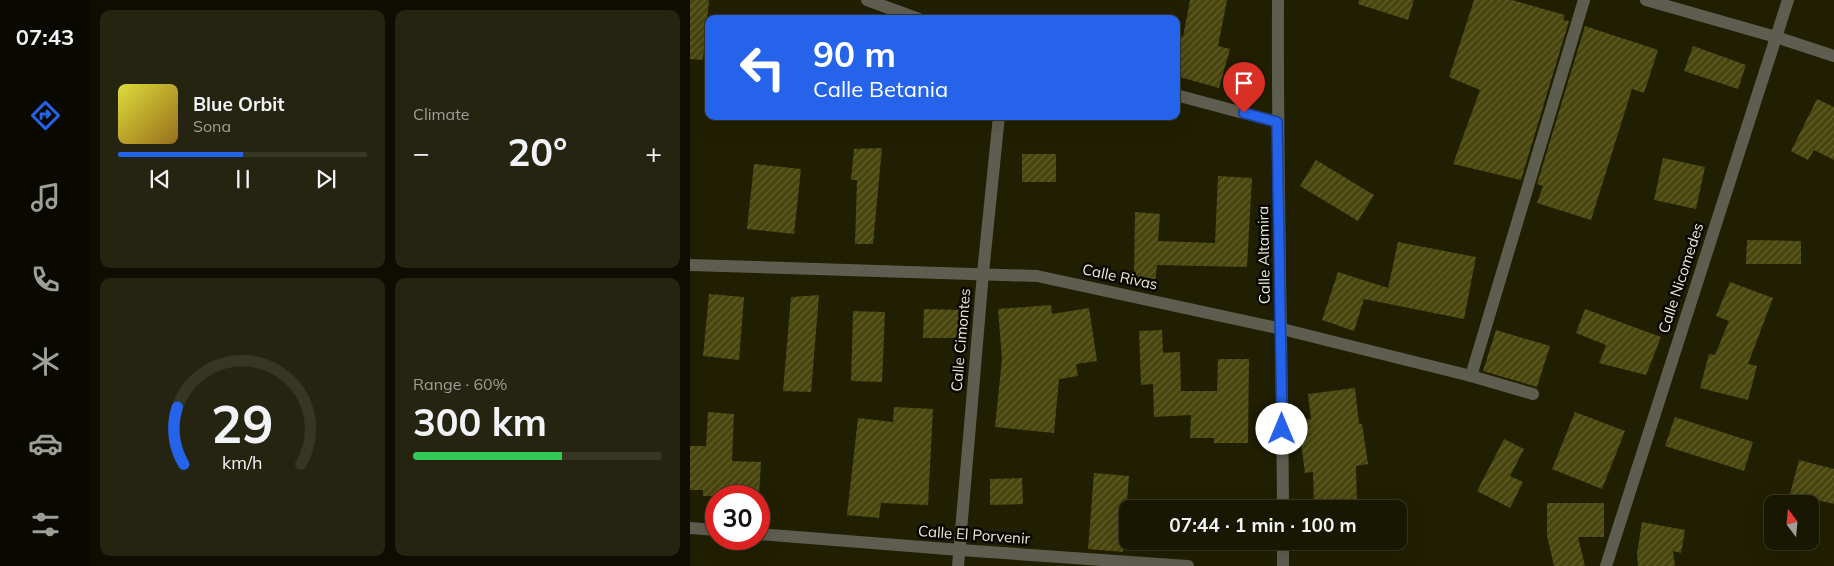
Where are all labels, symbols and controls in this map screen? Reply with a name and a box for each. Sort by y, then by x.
text: 07:43 [16,23,74,51]
text: 90 m [813,32,896,76]
icon: left [730,35,795,100]
pin [1223,62,1265,113]
icon: arrive [1230,69,1258,97]
text: Calle Betania [813,75,948,103]
text: Blue Orbit [193,92,284,116]
icon: directions [28,98,63,133]
text: Climate [413,104,469,124]
text: Sona [193,116,231,136]
text: 20° [507,128,568,176]
text: − [413,135,430,170]
text: + [645,135,662,170]
icon: previous [146,165,174,193]
icon: pause [229,165,257,193]
icon: next [312,165,340,193]
icon: music [28,180,63,215]
street label: Calle Altamira [1253,206,1274,304]
street label: Calle Nicomedes [1654,220,1707,335]
street label: Calle Rivas [1081,259,1159,294]
icon: phone [28,262,63,297]
street label: Calle Cimontes [947,288,974,392]
icon: climate [28,344,63,379]
text: Range · 60% [413,374,508,394]
text: 29 [211,391,274,456]
text: 300 km [413,398,547,446]
position arrow [1255,402,1307,454]
icon: car [28,426,63,461]
text: km/h [222,451,263,473]
speed limit sign: 30 [705,485,770,550]
north arrow [1764,495,1819,550]
map controls [1764,495,1819,550]
icon: filters [28,507,63,542]
text: 07:44 · 1 min · 100 m [1169,513,1357,537]
street label: Calle El Porvenir [917,521,1031,548]

